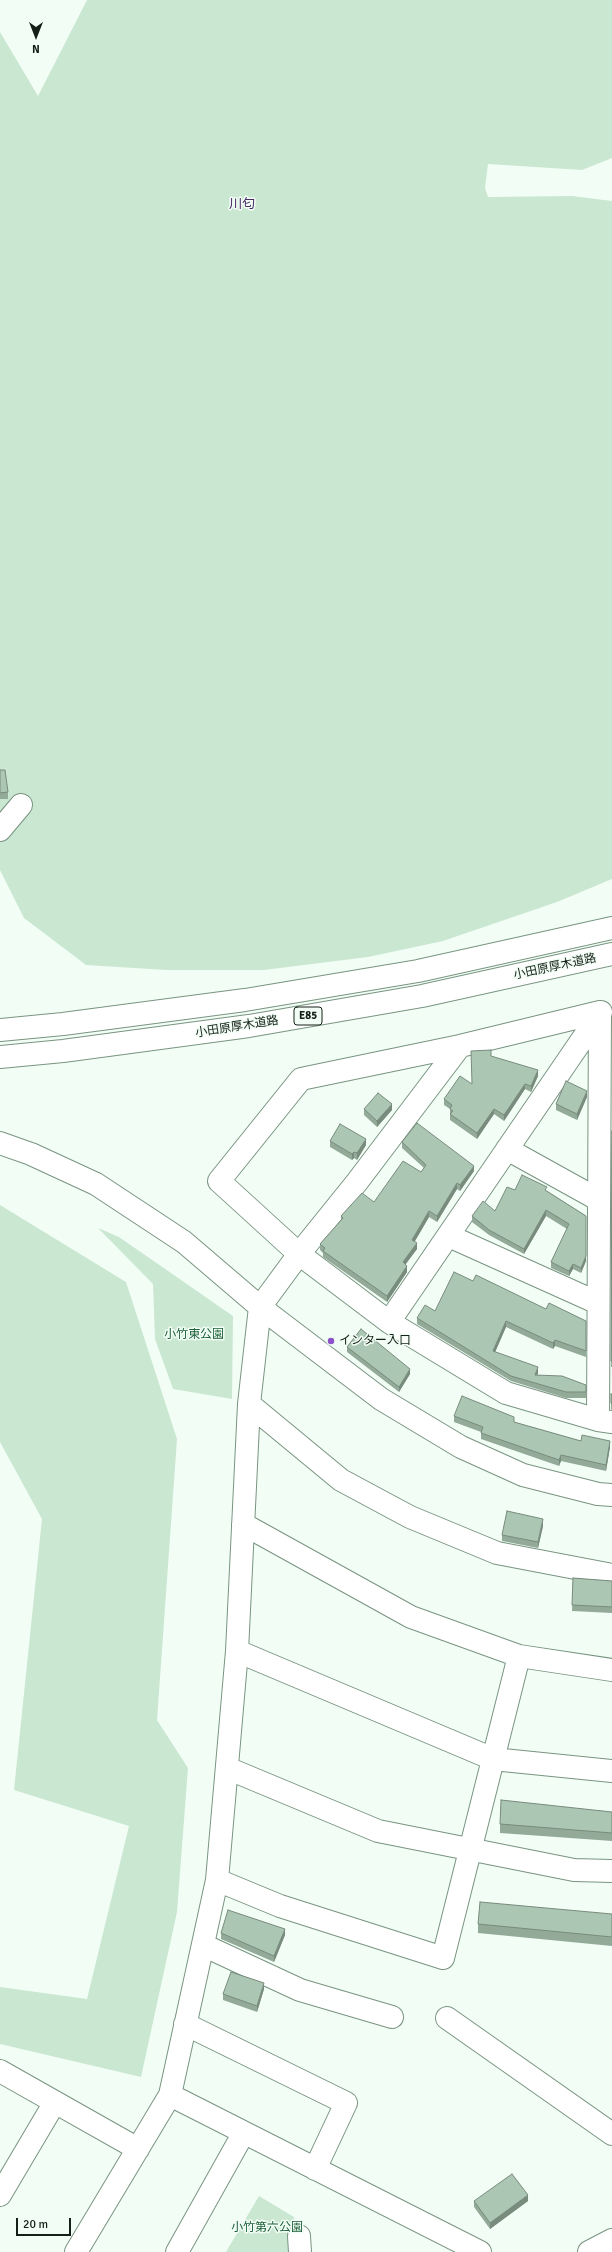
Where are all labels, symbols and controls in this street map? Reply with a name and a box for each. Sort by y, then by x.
north arrow [16,16,56,56]
text: N [32,42,40,55]
district label: 川匂 [229,197,255,213]
street label: 小田原厚木道路 [512,951,598,983]
road number: E85 [294,1007,322,1025]
street label: 小田原厚木道路 [194,1013,280,1041]
park label: 小竹東公園 [164,1328,224,1342]
place label: インター入口 [339,1334,411,1348]
marker: インター入口 [326,1336,336,1346]
scale bar [18,2210,73,2236]
text: 20 m [23,2217,48,2232]
park label: 小竹第六公園 [231,2221,303,2235]

